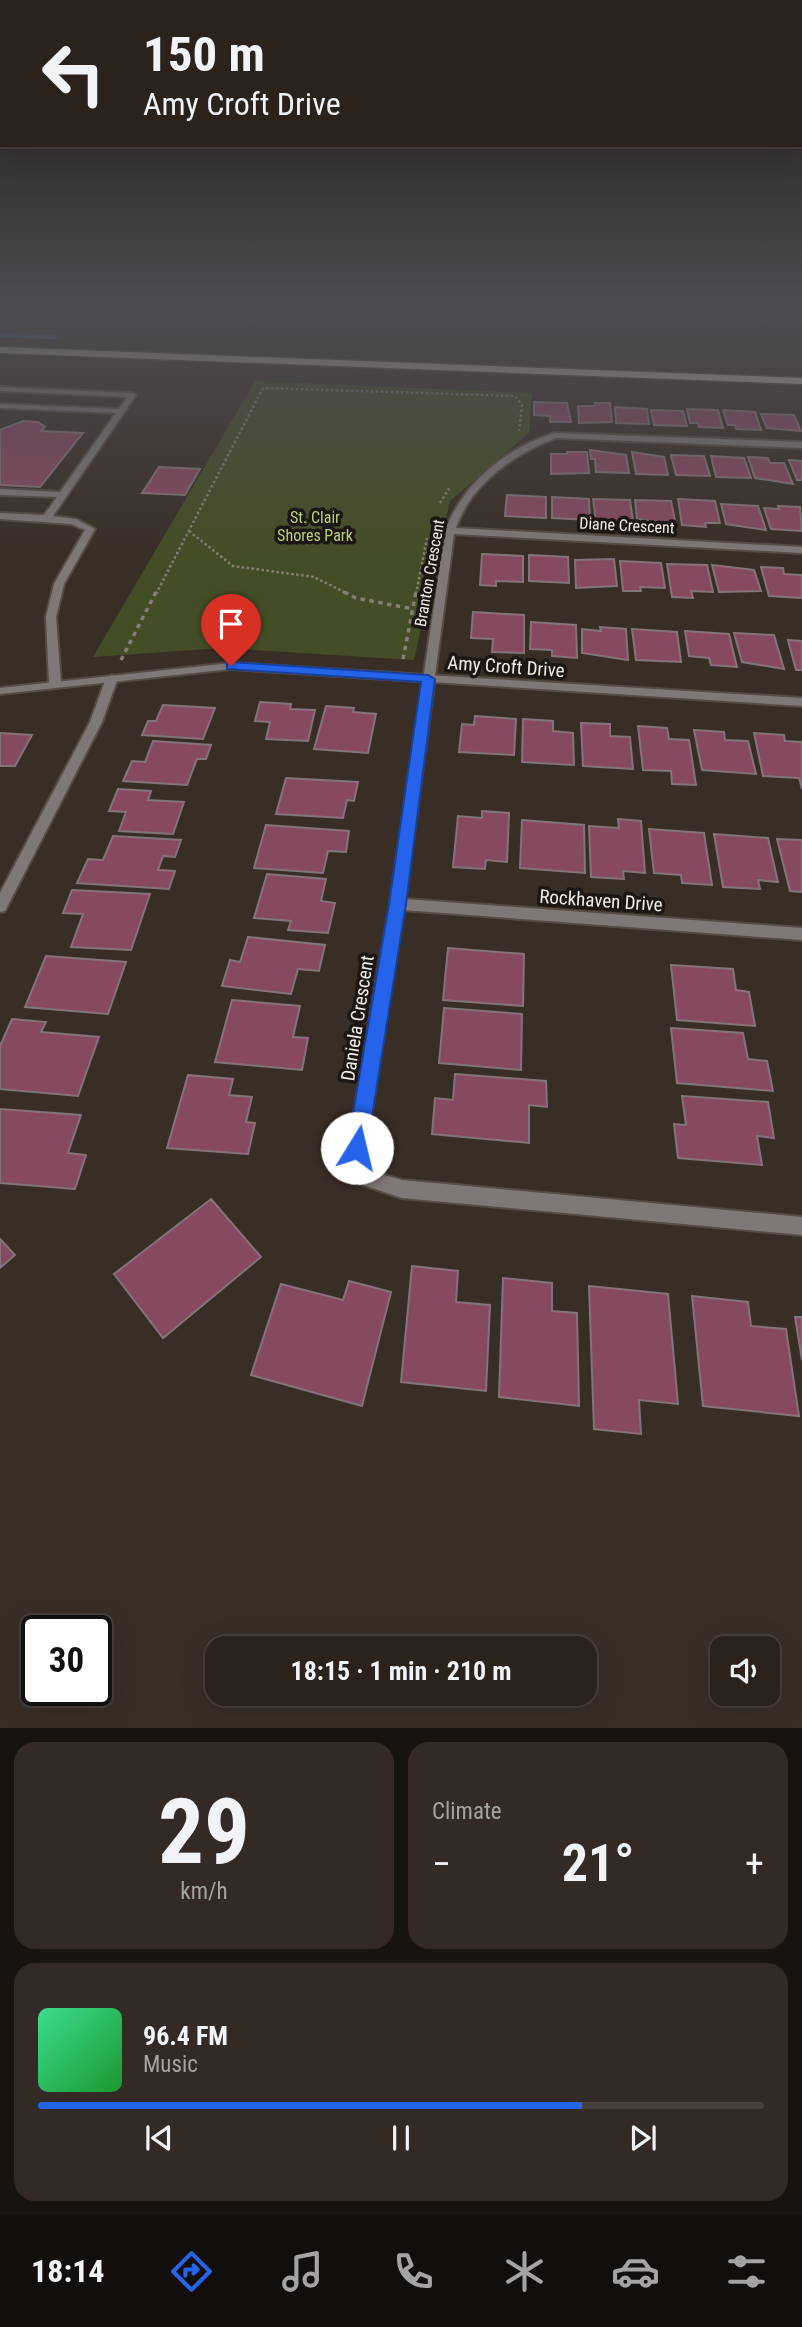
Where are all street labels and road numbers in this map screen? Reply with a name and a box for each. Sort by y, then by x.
street label: Diane Crescent [579,514,675,537]
street label: Branton Crescent [411,518,448,628]
street label: Amy Croft Drive [447,651,565,682]
street label: Rockhaven Drive [539,885,663,916]
street label: Daniela Crescent [336,954,379,1082]

